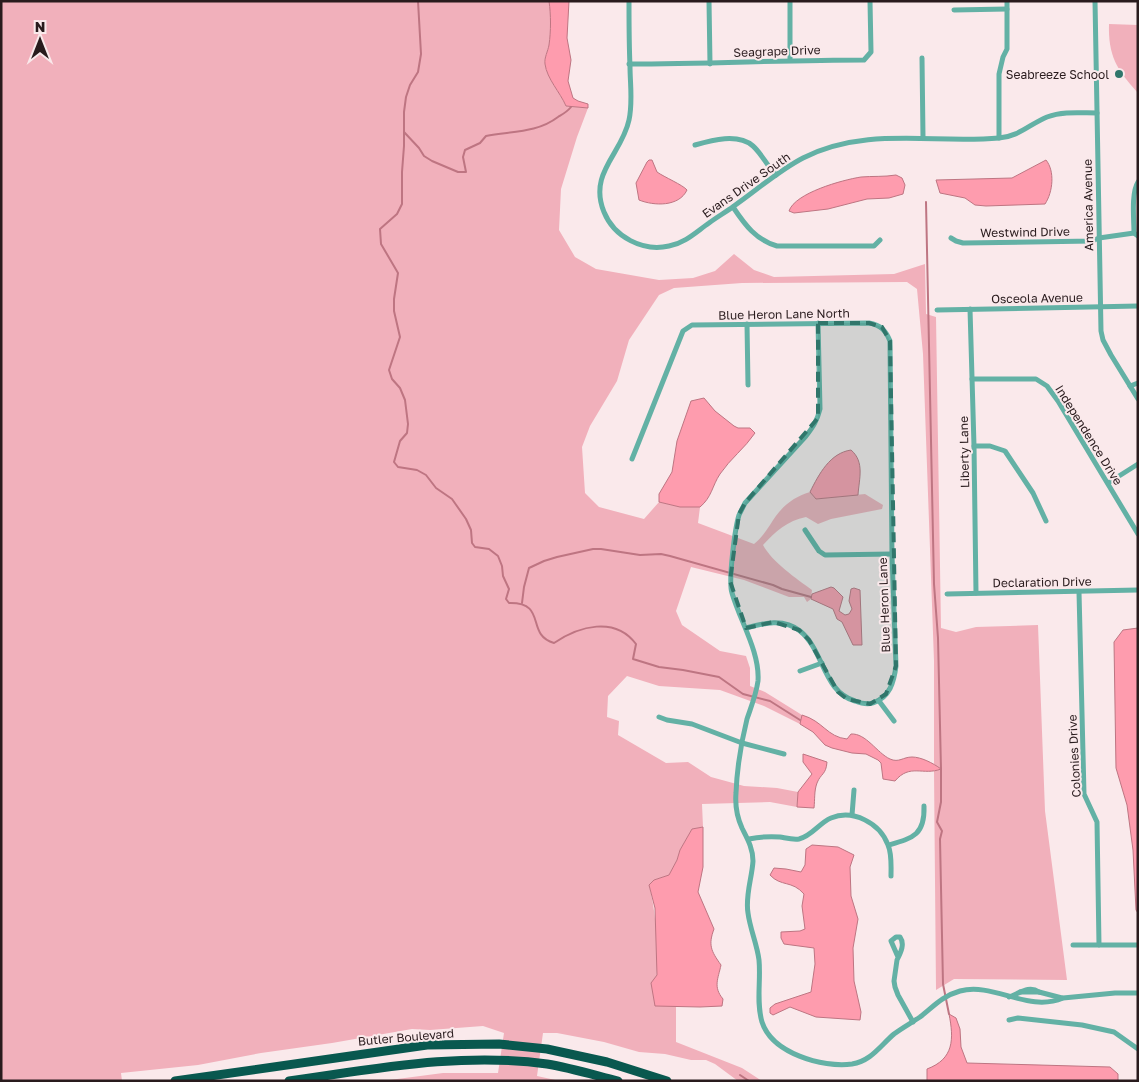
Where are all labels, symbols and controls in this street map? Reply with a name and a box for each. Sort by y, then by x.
north arrow [15,15,65,65]
text: N [35,18,45,35]
street label: Seagrape Drive [733,42,821,60]
place label: Seabreeze School [1006,67,1109,82]
marker: Seabreeze School [1113,68,1125,80]
street label: Evans Drive South [699,149,793,221]
street label: America Avenue [1080,159,1096,251]
street label: Westwind Drive [980,224,1070,240]
street label: Osceola Avenue [991,290,1083,306]
street label: Blue Heron Lane North [718,305,850,323]
street label: Independence Drive [1052,382,1126,488]
street label: Liberty Lane [956,416,972,488]
street label: Blue Heron Lane [875,557,893,653]
street label: Declaration Drive [992,574,1092,590]
street label: Colonies Drive [1064,714,1084,798]
street label: Butler Boulevard [357,1025,455,1049]

